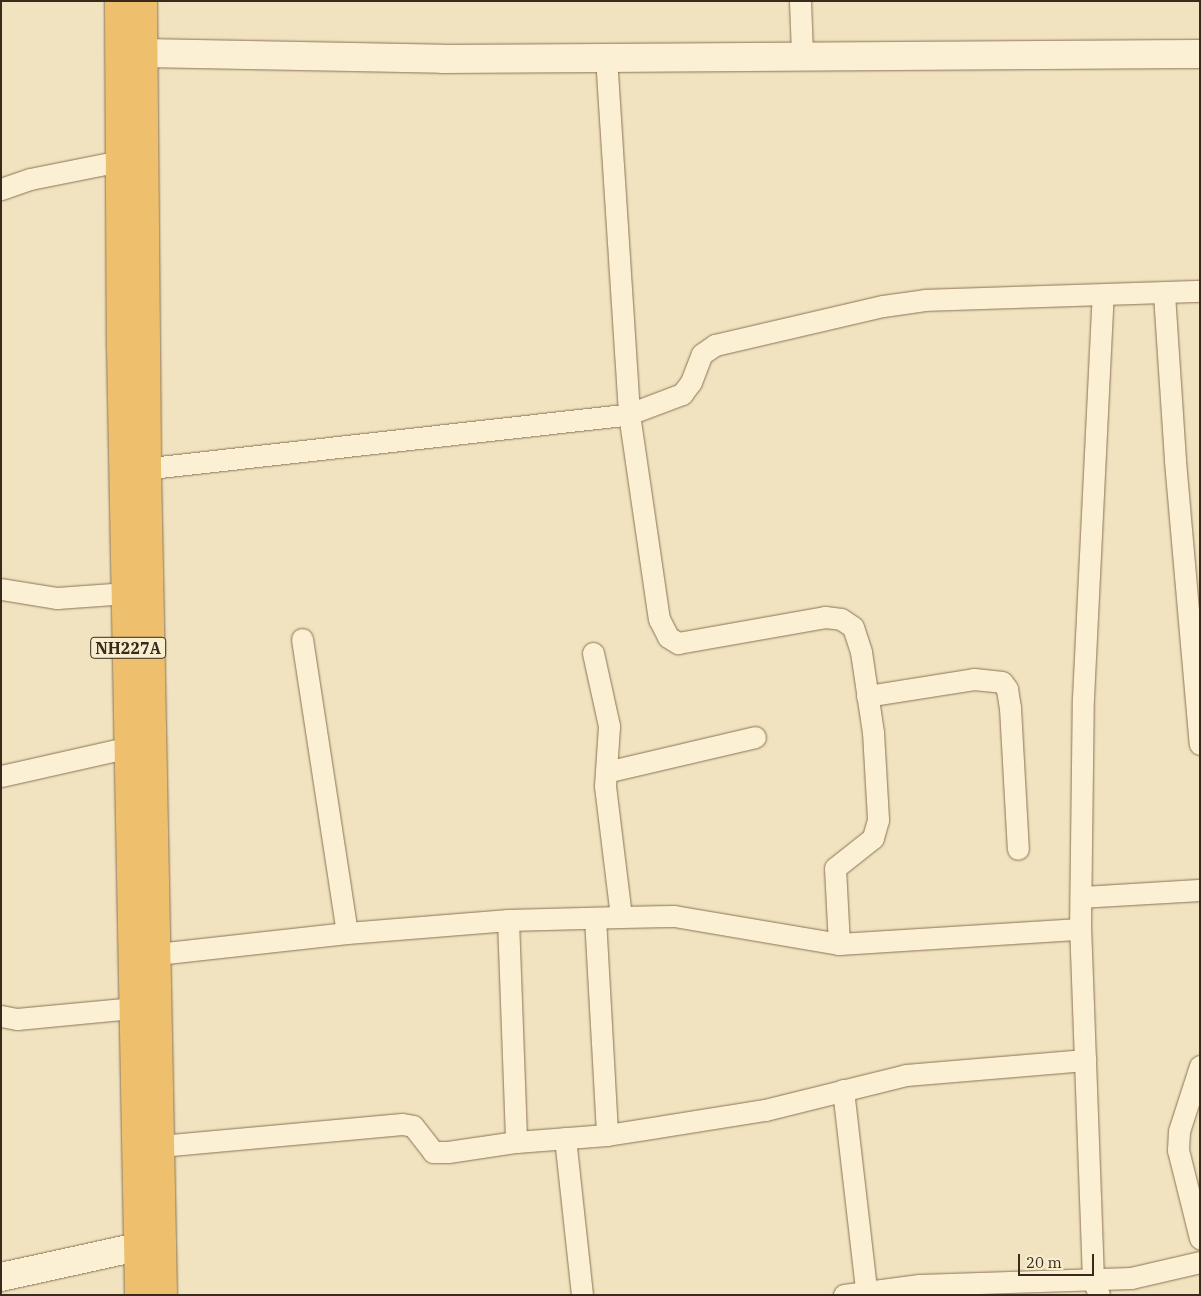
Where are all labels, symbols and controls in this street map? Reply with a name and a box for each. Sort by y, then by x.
road number: NH227A [89,634,167,661]
scale bar [1021,1244,1097,1276]
text: 20 m [1026,1253,1062,1272]

